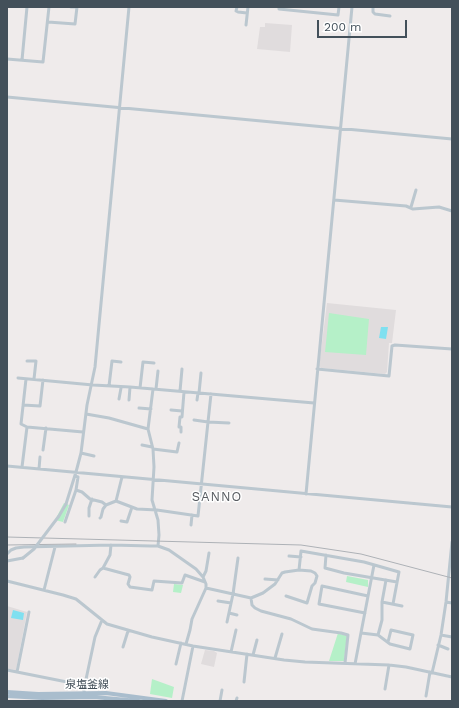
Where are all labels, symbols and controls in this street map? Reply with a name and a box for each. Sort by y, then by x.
scale bar [319,12,409,38]
text: 200 m [324,20,361,34]
district label: SANNO [192,489,242,505]
street label: 泉塩釜線 [65,678,109,692]

